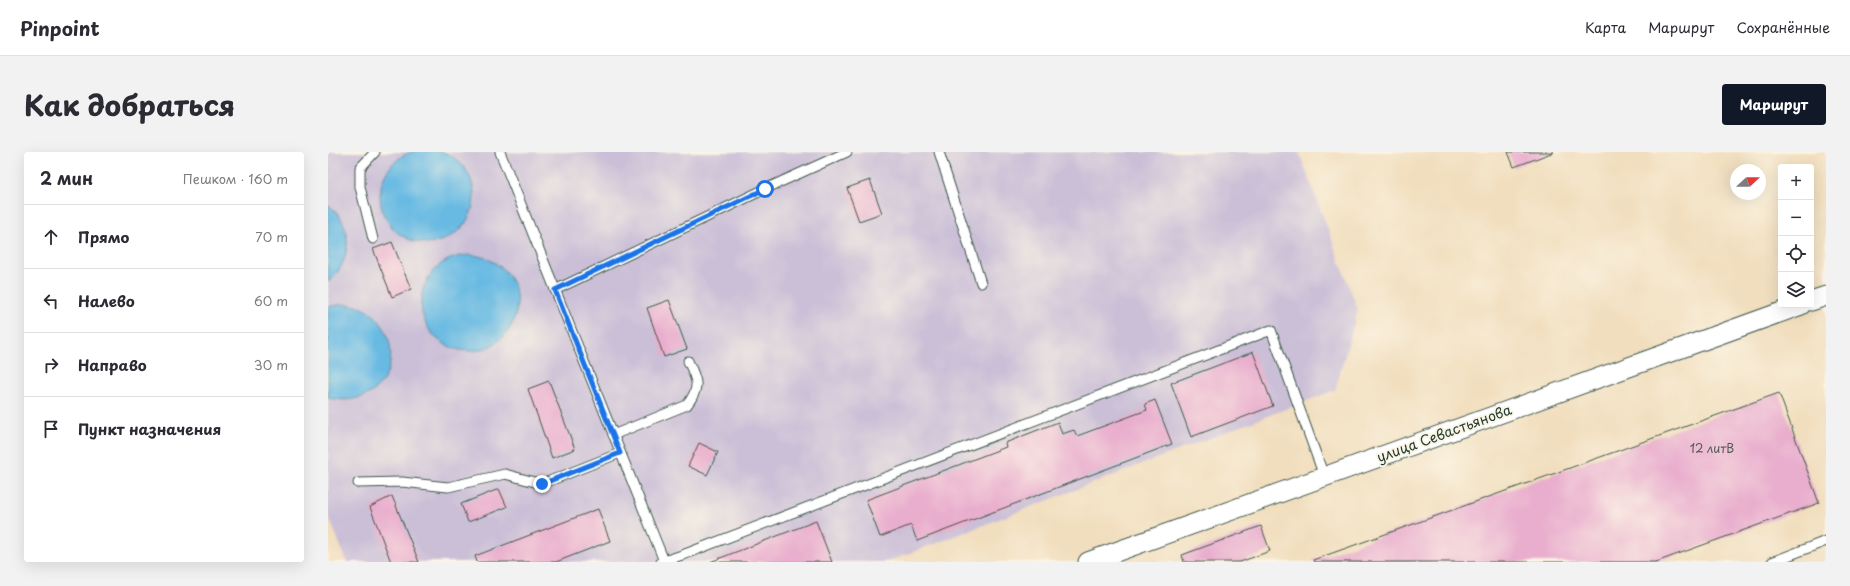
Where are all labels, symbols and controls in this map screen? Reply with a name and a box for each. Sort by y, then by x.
text: Pinpoint [20,14,100,42]
text: Карта [1585,17,1626,38]
text: Маршрут [1648,17,1714,38]
text: Сохранённые [1736,17,1830,38]
text: Как добраться [24,83,235,126]
button: Маршрут [1722,84,1826,125]
north arrow [1730,164,1766,200]
map controls [1778,164,1814,308]
button: + [1778,164,1814,200]
text: 2 мин [40,165,93,191]
text: Пешком · 160 m [183,169,288,188]
route start [756,180,774,198]
button: − [1778,200,1814,236]
text: Прямо [78,225,129,248]
icon: ahead [40,226,62,248]
text: 70 m [255,227,288,246]
button: locate [1778,236,1814,272]
button: layers [1778,272,1814,308]
text: Налево [78,289,135,312]
icon: left [40,290,62,312]
text: 60 m [254,291,288,310]
text: Направо [78,353,147,376]
icon: right [40,354,62,376]
text: 30 m [254,355,288,374]
street label: улица Севастьянова [1374,399,1515,467]
text: Пункт назначения [78,417,221,440]
icon: arrive [40,418,62,440]
house number: 12 литВ [1690,439,1734,457]
route end [533,475,551,493]

